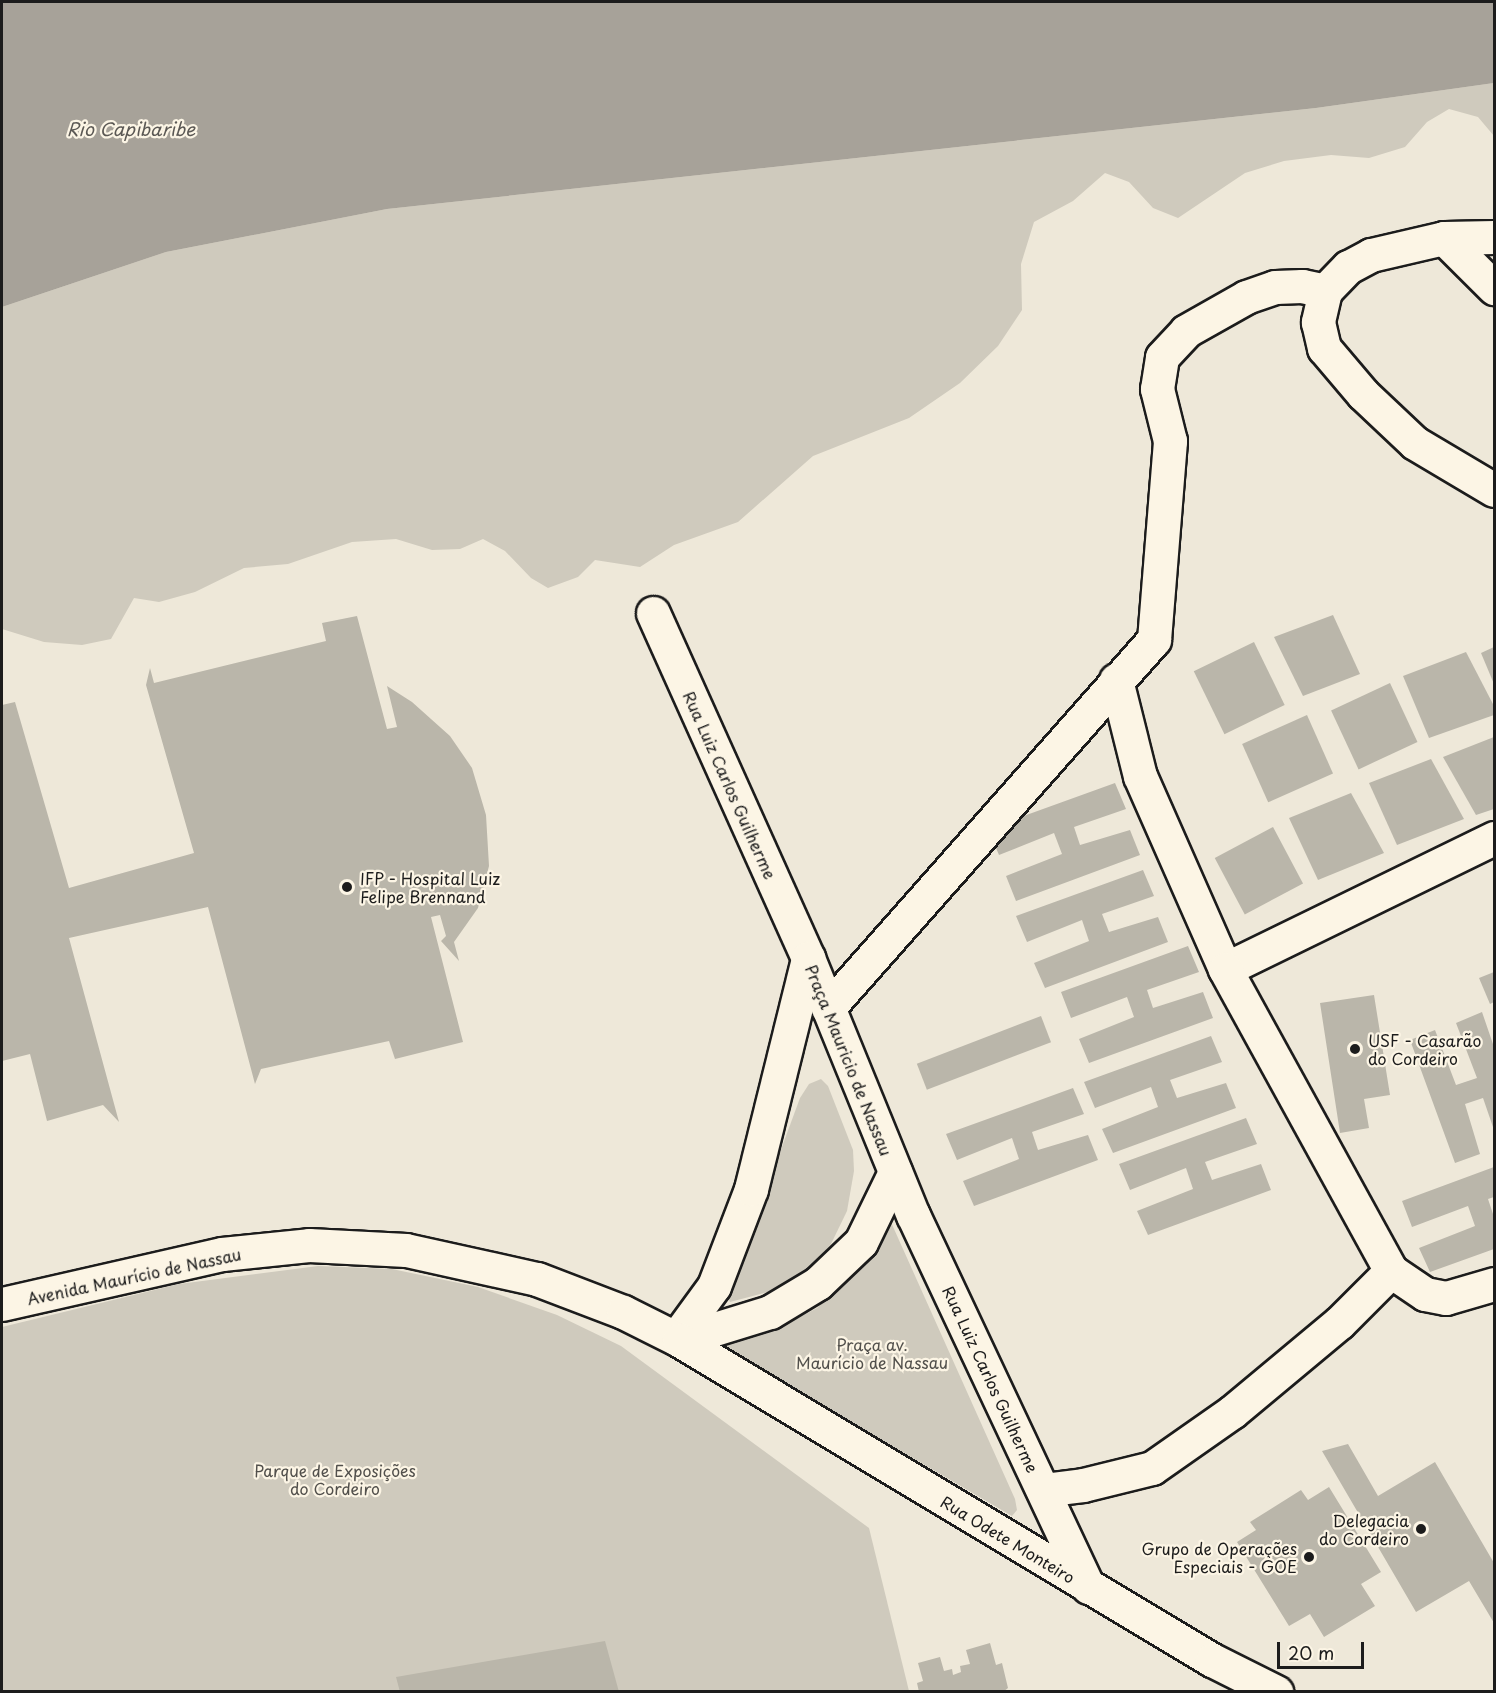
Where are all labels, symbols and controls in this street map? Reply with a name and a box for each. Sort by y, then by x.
water label: Rio Capibaribe [67,118,195,140]
street label: Rua Luiz Carlos Guilherme [680,688,780,882]
place label: IFP - Hospital Luiz Felipe Brennand [360,868,502,906]
marker: IFP - Hospital Luiz Felipe Brennand [338,878,356,896]
street label: Praça Mauricio de Nassau [802,962,896,1158]
place label: USF - Casarão do Cordeiro [1368,1030,1482,1068]
marker: USF - Casarão do Cordeiro [1346,1040,1364,1058]
street label: Avenida Maurício de Nassau [25,1244,243,1308]
street label: Rua Luiz Carlos Guilherme [939,1282,1043,1476]
park label: Praça av. Maurício de Nassau [796,1334,948,1372]
park label: Parque de Exposições do Cordeiro [253,1460,417,1498]
street label: Rua Odete Monteiro [936,1491,1080,1587]
place label: Delegacia do Cordeiro [1320,1510,1409,1548]
marker: Delegacia do Cordeiro [1414,1522,1428,1536]
place label: Grupo de Operações Especiais - GOE [1141,1538,1297,1576]
marker: Grupo de Operações Especiais - GOE [1302,1550,1316,1564]
scale bar [1280,1630,1367,1668]
text: 20 m [1288,1639,1334,1666]

